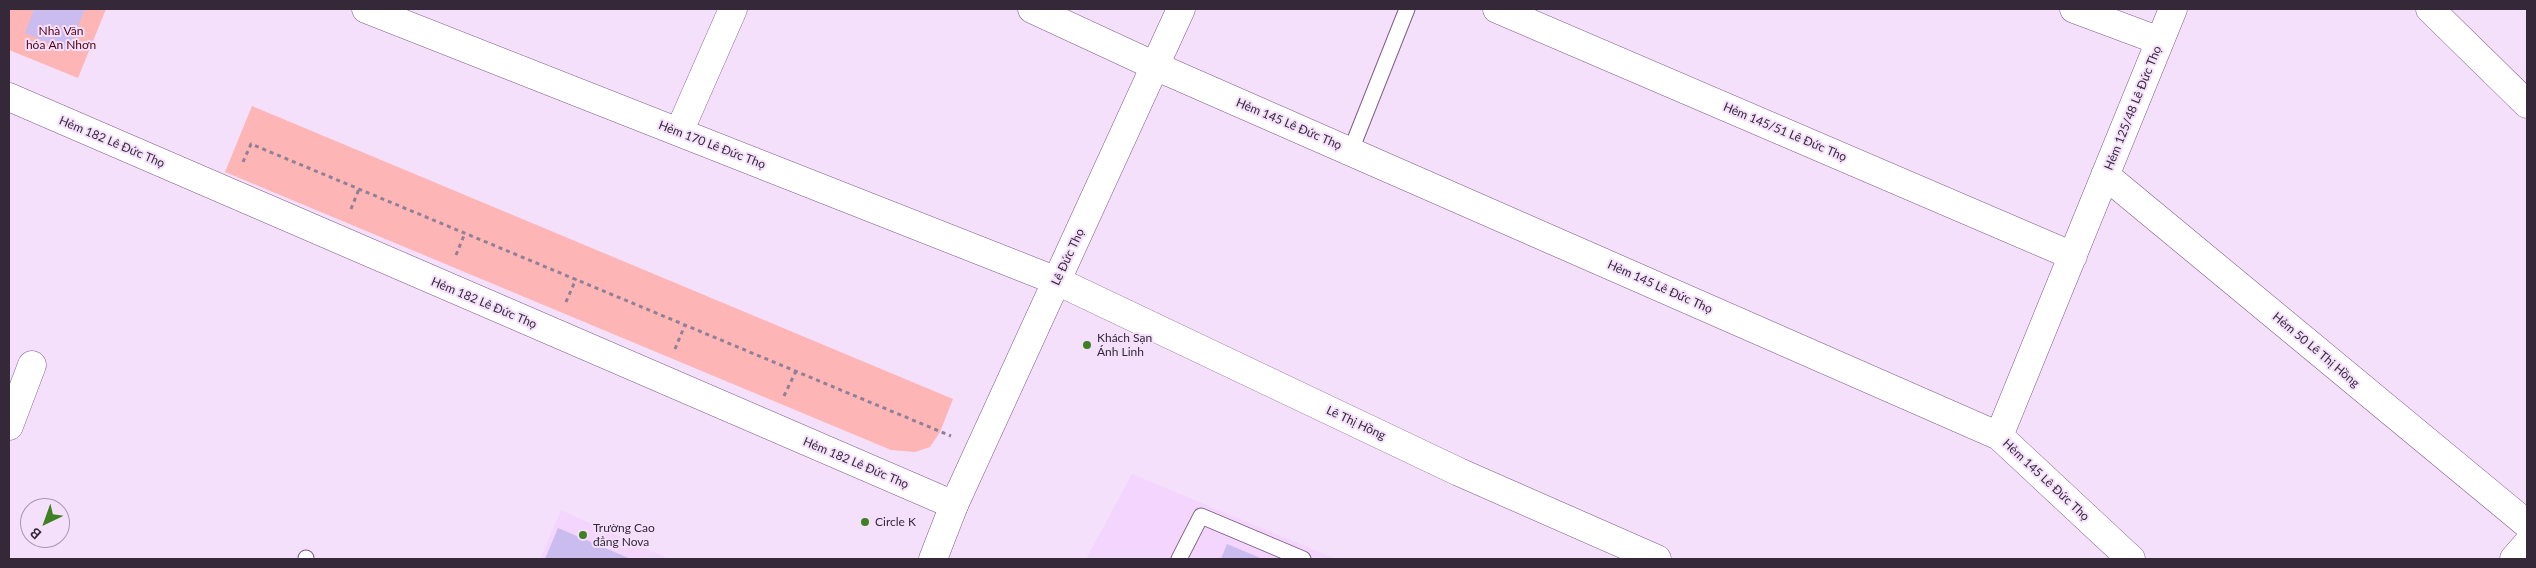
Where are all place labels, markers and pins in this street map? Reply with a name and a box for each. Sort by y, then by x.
place label: Khách Sạn Ánh Linh [1097,331,1152,359]
marker: Khách Sạn Ánh Linh [1081,339,1093,351]
place label: Circle K [875,515,916,529]
marker: Circle K [859,516,871,528]
place label: Trường Cao đẳng Nova [593,521,655,549]
marker: Trường Cao đẳng Nova [577,529,589,541]

